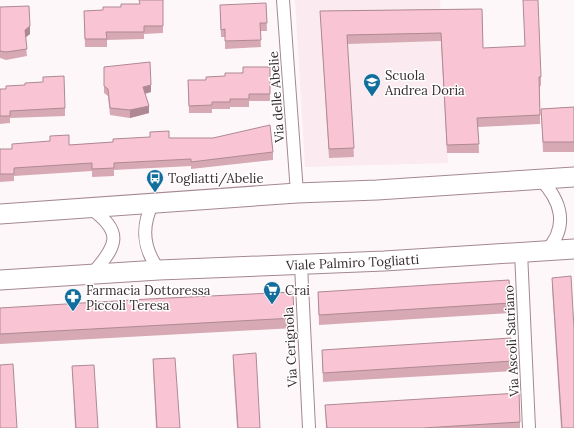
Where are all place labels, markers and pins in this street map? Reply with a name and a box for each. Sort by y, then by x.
place label: Scuola Andrea Doria [384,67,465,99]
school or university icon: Scuola Andrea Doria [362,72,382,97]
bus stop icon: Togliatti/Abelie [145,168,165,193]
place label: Togliatti/Abelie [168,170,264,187]
supermarket icon: Crai [262,280,282,305]
place label: Farmacia Dottoressa Piccoli Teresa [86,282,211,314]
place label: Crai [285,282,310,299]
pharmacy icon: Farmacia Dottoressa Piccoli Teresa [63,287,83,312]

